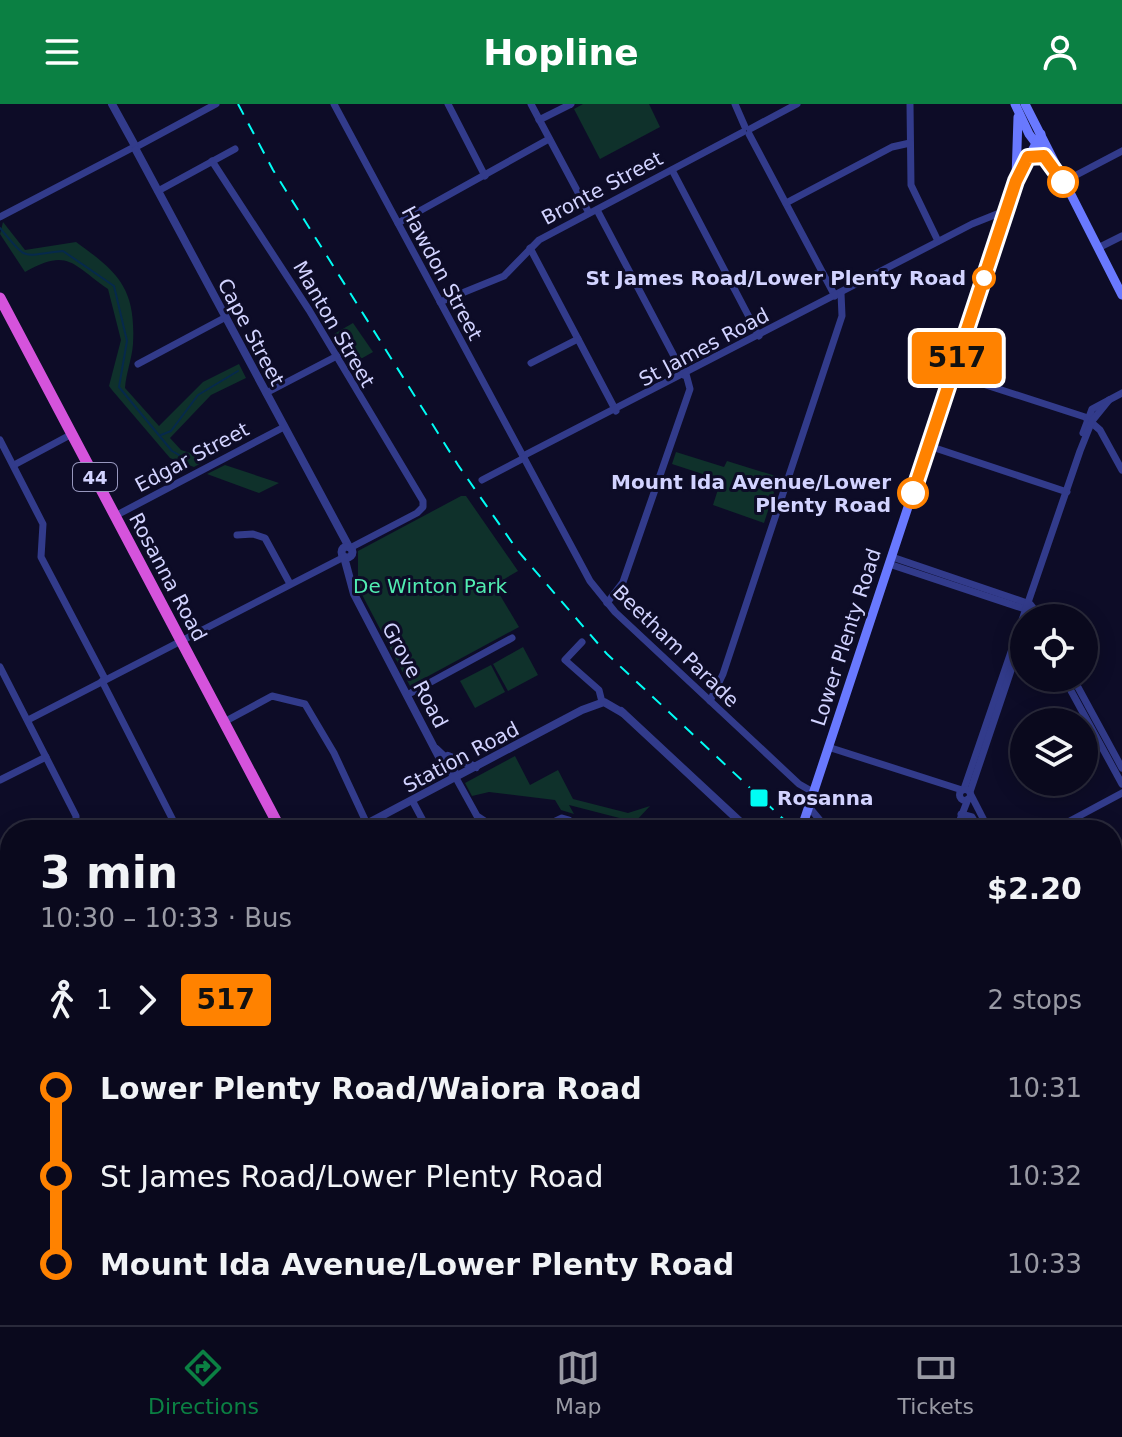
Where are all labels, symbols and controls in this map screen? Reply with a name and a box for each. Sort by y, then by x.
icon: menu [40,30,84,74]
icon: person [1038,30,1082,74]
text: Hopline [483,32,639,73]
street label: Bronte Street [537,146,667,230]
unlabelled marker [1048,167,1078,197]
street label: Hawdon Street [397,202,488,344]
street label: Manton Street [288,256,380,392]
place label: St James Road/Lower Plenty Road [585,266,966,290]
marker: St James Road/Lower Plenty Road [973,267,995,289]
street label: Cape Street [213,274,289,390]
street label: St James Road [635,303,773,391]
line badge: 517 [911,332,1003,384]
text: 517 [928,341,986,374]
street label: Edgar Street [131,417,253,497]
road number: 44 [73,463,117,491]
place label: Mount Ida Avenue/Lower Plenty Road [611,470,891,517]
marker: Mount Ida Avenue/Lower Plenty Road [898,478,928,508]
street label: Rosanna Road [124,509,212,645]
street label: Lower Plenty Road [806,545,886,729]
park label: De Winton Park [353,574,507,598]
street label: Beetham Parade [608,580,744,712]
map controls [1010,604,1098,796]
button: locate [1010,604,1098,692]
street label: Grove Road [377,618,453,732]
button: layers [1010,708,1098,796]
street label: Station Road [399,716,523,798]
place label: Rosanna [777,786,874,810]
marker: Rosanna [748,787,770,809]
text: 3 min [40,847,178,898]
text: $2.20 [987,871,1082,906]
text: 10:30 – 10:33 · Bus [40,903,292,933]
icon: walk [40,978,84,1022]
icon: forward [125,978,169,1022]
text: 517 [197,983,255,1016]
text: 1 [96,985,113,1015]
text: 2 stops [987,985,1082,1015]
text: Lower Plenty Road/Waiora Road [100,1071,642,1106]
text: 10:31 [1007,1073,1082,1103]
text: St James Road/Lower Plenty Road [100,1159,603,1194]
text: 10:32 [1007,1161,1082,1191]
text: Mount Ida Avenue/Lower Plenty Road [100,1247,734,1282]
text: 10:33 [1007,1249,1082,1279]
tab: Directions [148,1346,259,1419]
tab: Map [555,1346,601,1419]
tab: Tickets [897,1346,974,1419]

